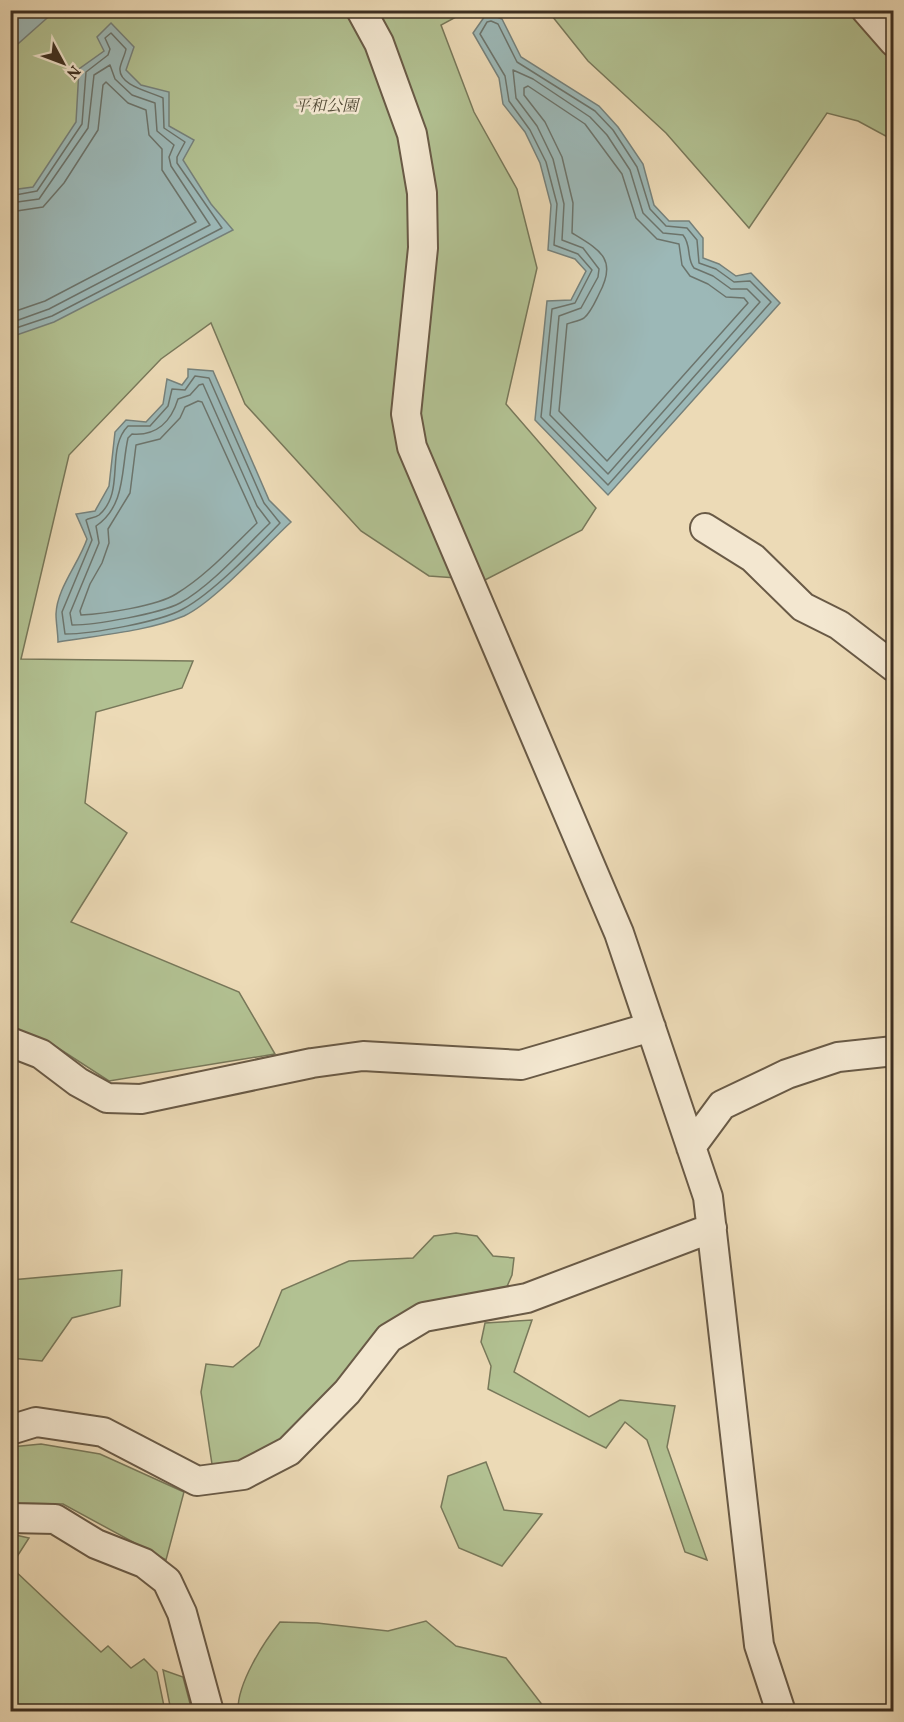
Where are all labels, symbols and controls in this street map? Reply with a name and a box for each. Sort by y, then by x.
north arrow [33,33,93,93]
text: N [60,60,85,83]
park label: 平和公園 [294,96,361,118]

